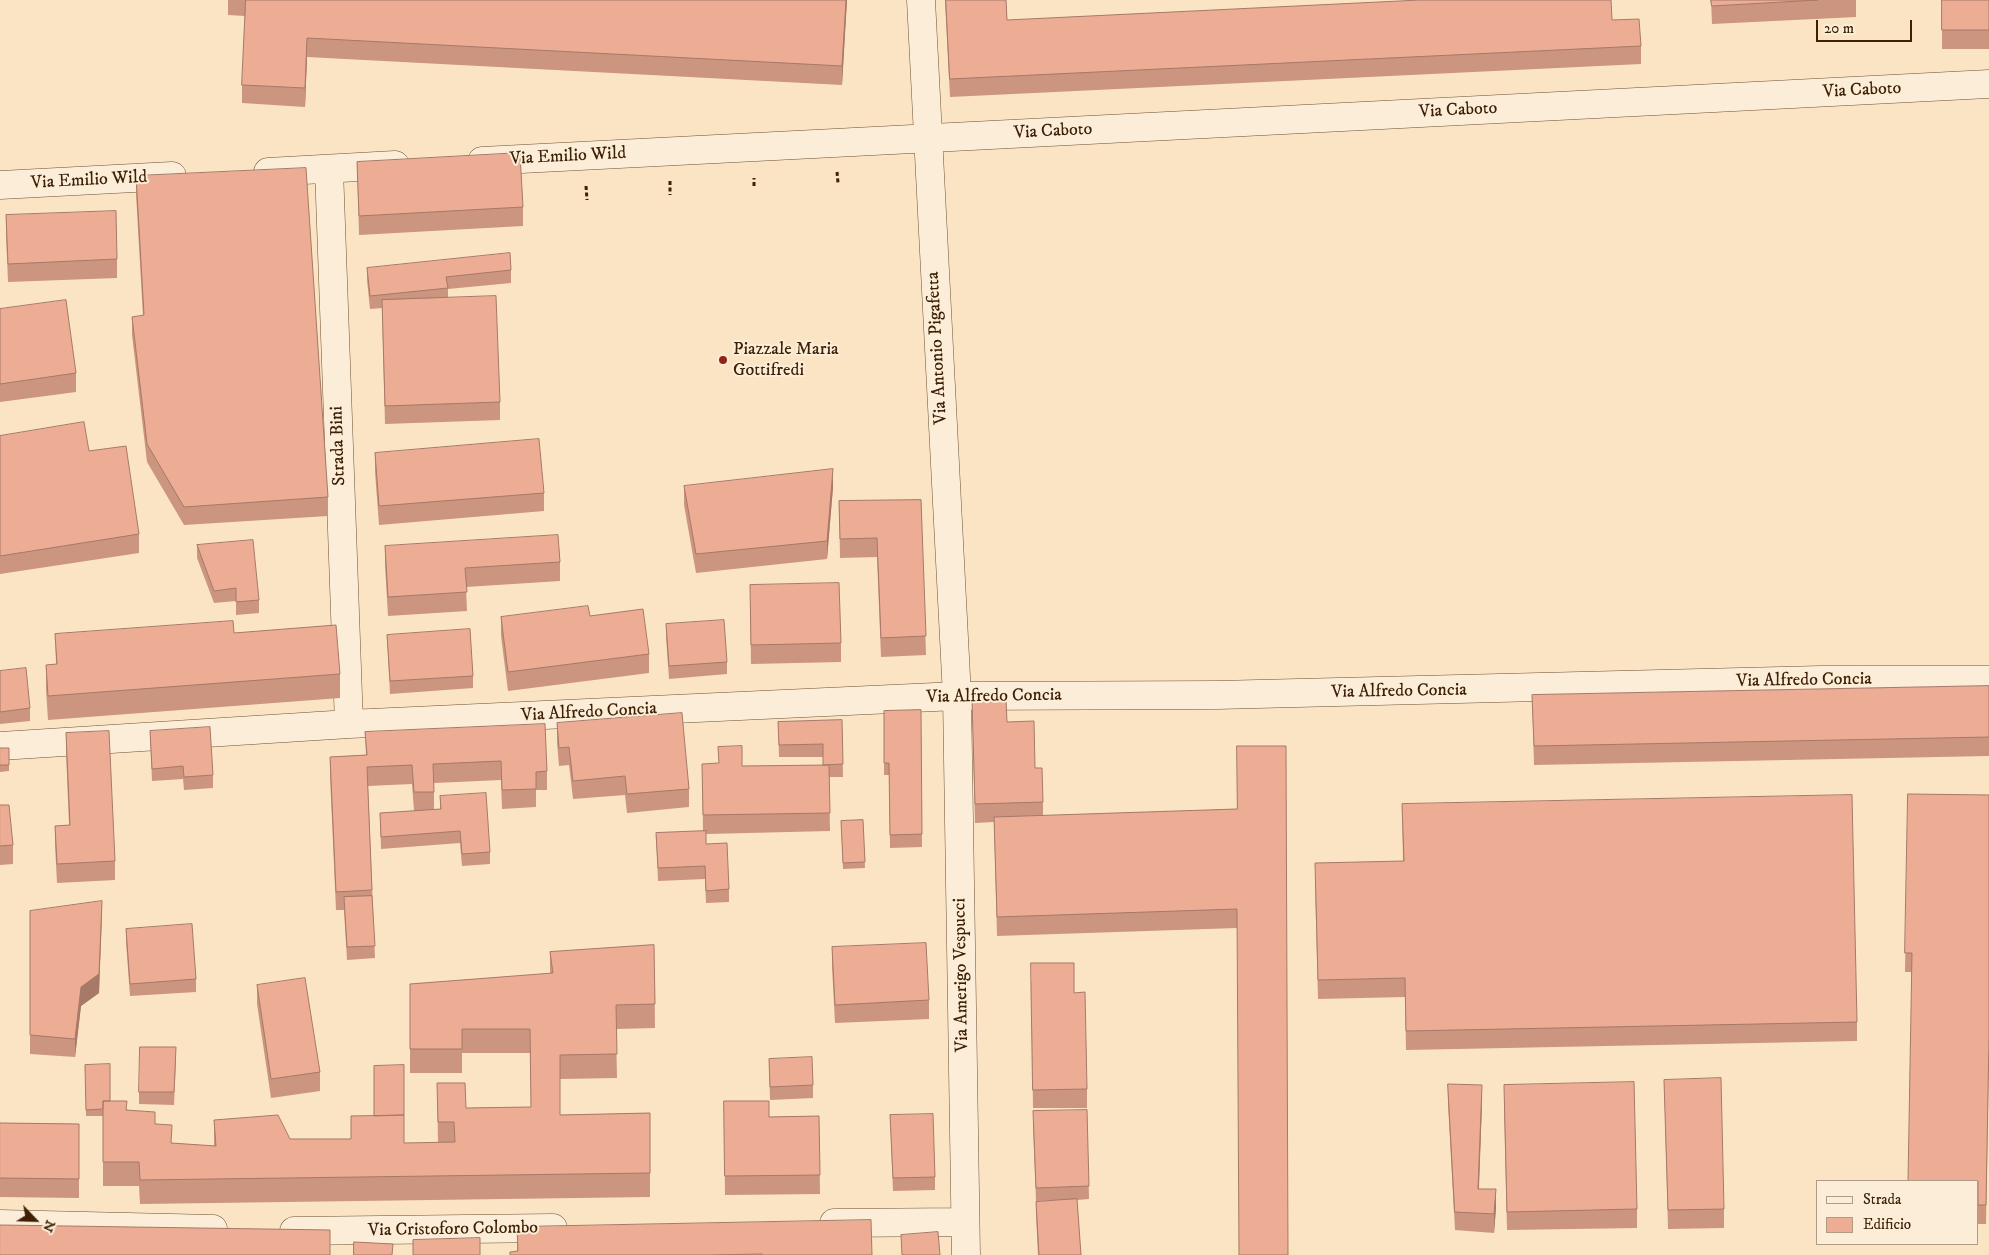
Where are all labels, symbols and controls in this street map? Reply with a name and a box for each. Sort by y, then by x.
scale bar [1819,10,1915,42]
text: 20 m [1824,19,1854,38]
street label: Via Caboto [1822,78,1902,104]
street label: Via Caboto [1418,98,1498,124]
street label: Via Caboto [1013,119,1093,145]
street label: Via Emilio Wild [509,143,627,171]
street label: Via Emilio Wild [30,167,148,195]
street label: Via Antonio Pigafetta [923,271,953,425]
place label: Piazzale Maria Gottifredi [733,339,839,382]
marker: Piazzale Maria Gottifredi [717,354,729,366]
street label: Strada Bini [327,406,351,486]
street label: Via Alfredo Concia [1736,669,1872,693]
street label: Via Alfredo Concia [1331,680,1467,704]
street label: Via Alfredo Concia [926,685,1062,709]
street label: Via Alfredo Concia [521,699,657,727]
street label: Via Amerigo Vespucci [950,898,974,1052]
legend [1816,1180,1979,1245]
text: Strada [1863,1190,1901,1209]
north arrow [10,1195,60,1245]
text: Edificio [1863,1215,1911,1234]
text: N [38,1217,59,1235]
street label: Via Cristoforo Colombo [368,1218,538,1242]

